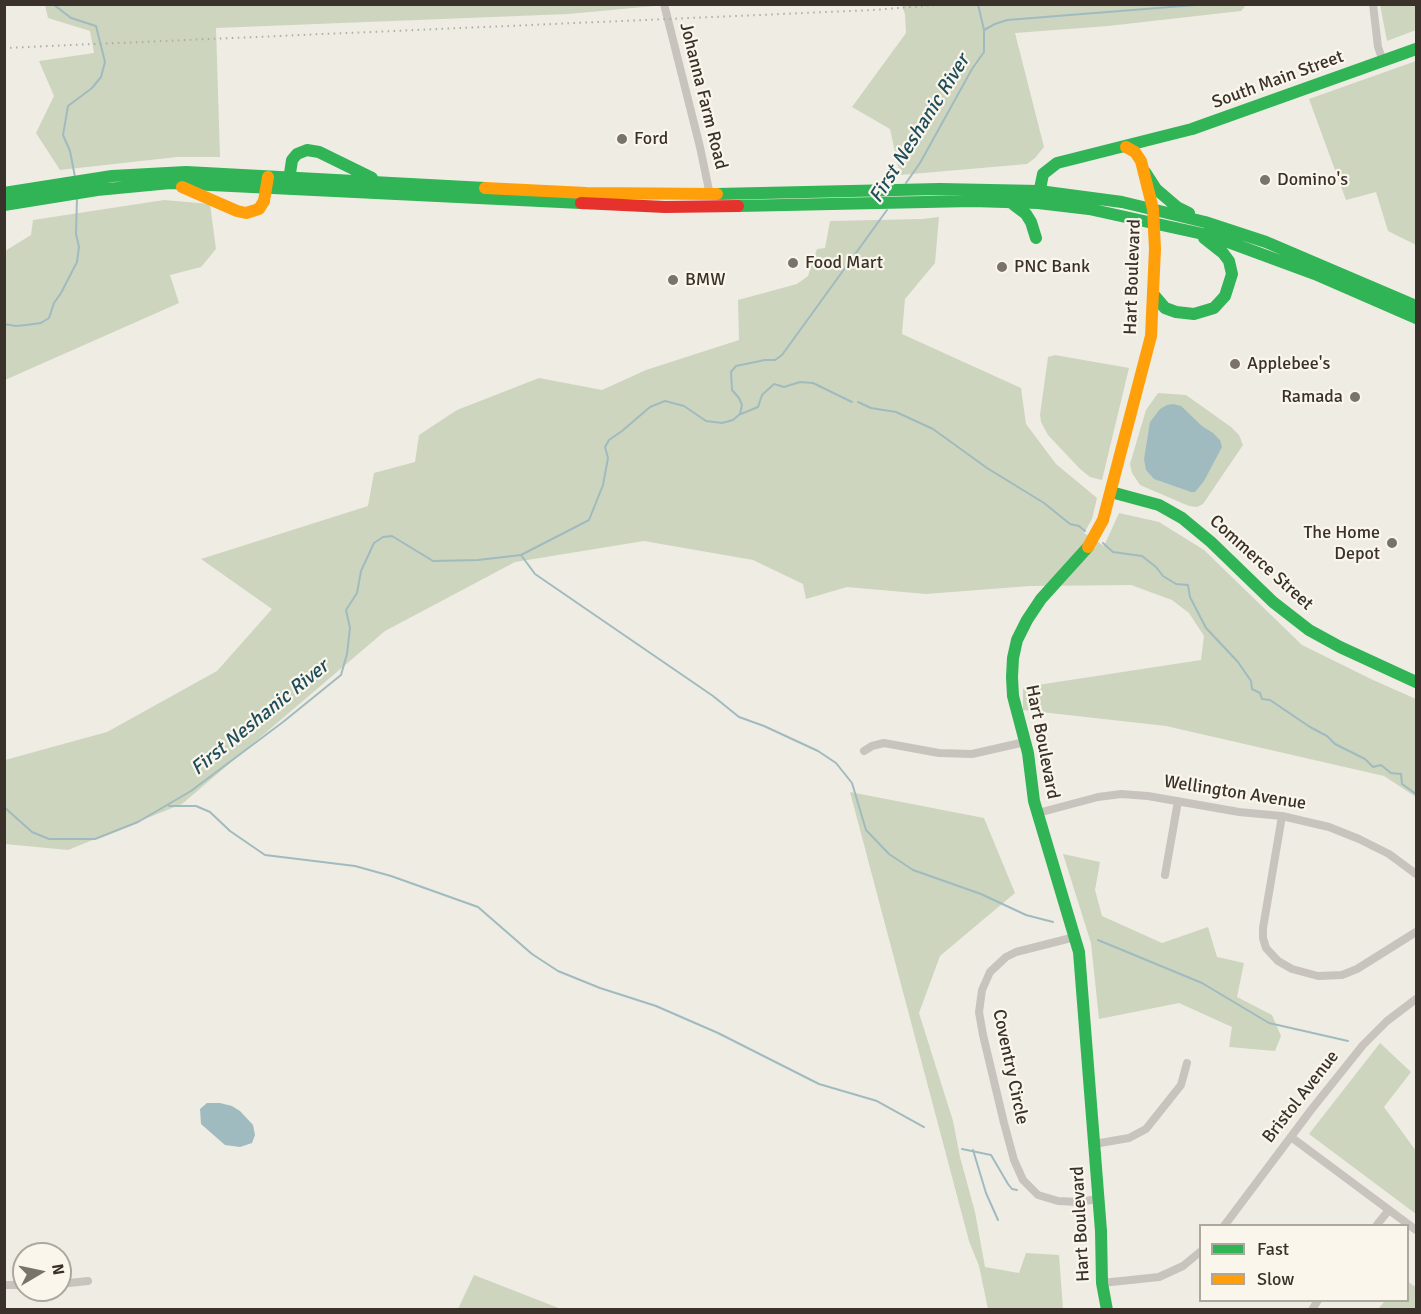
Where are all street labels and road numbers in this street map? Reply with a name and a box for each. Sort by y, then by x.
street label: Johanna Farm Road [674,20,732,172]
street label: South Main Street [1209,46,1347,114]
street label: Hart Boulevard [1120,219,1146,335]
street label: Commerce Street [1205,511,1317,615]
street label: Hart Boulevard [1020,683,1064,801]
street label: Wellington Avenue [1162,771,1308,815]
street label: Coventry Circle [987,1007,1033,1127]
street label: Bristol Avenue [1258,1046,1344,1148]
street label: Hart Boulevard [1067,1166,1095,1282]

